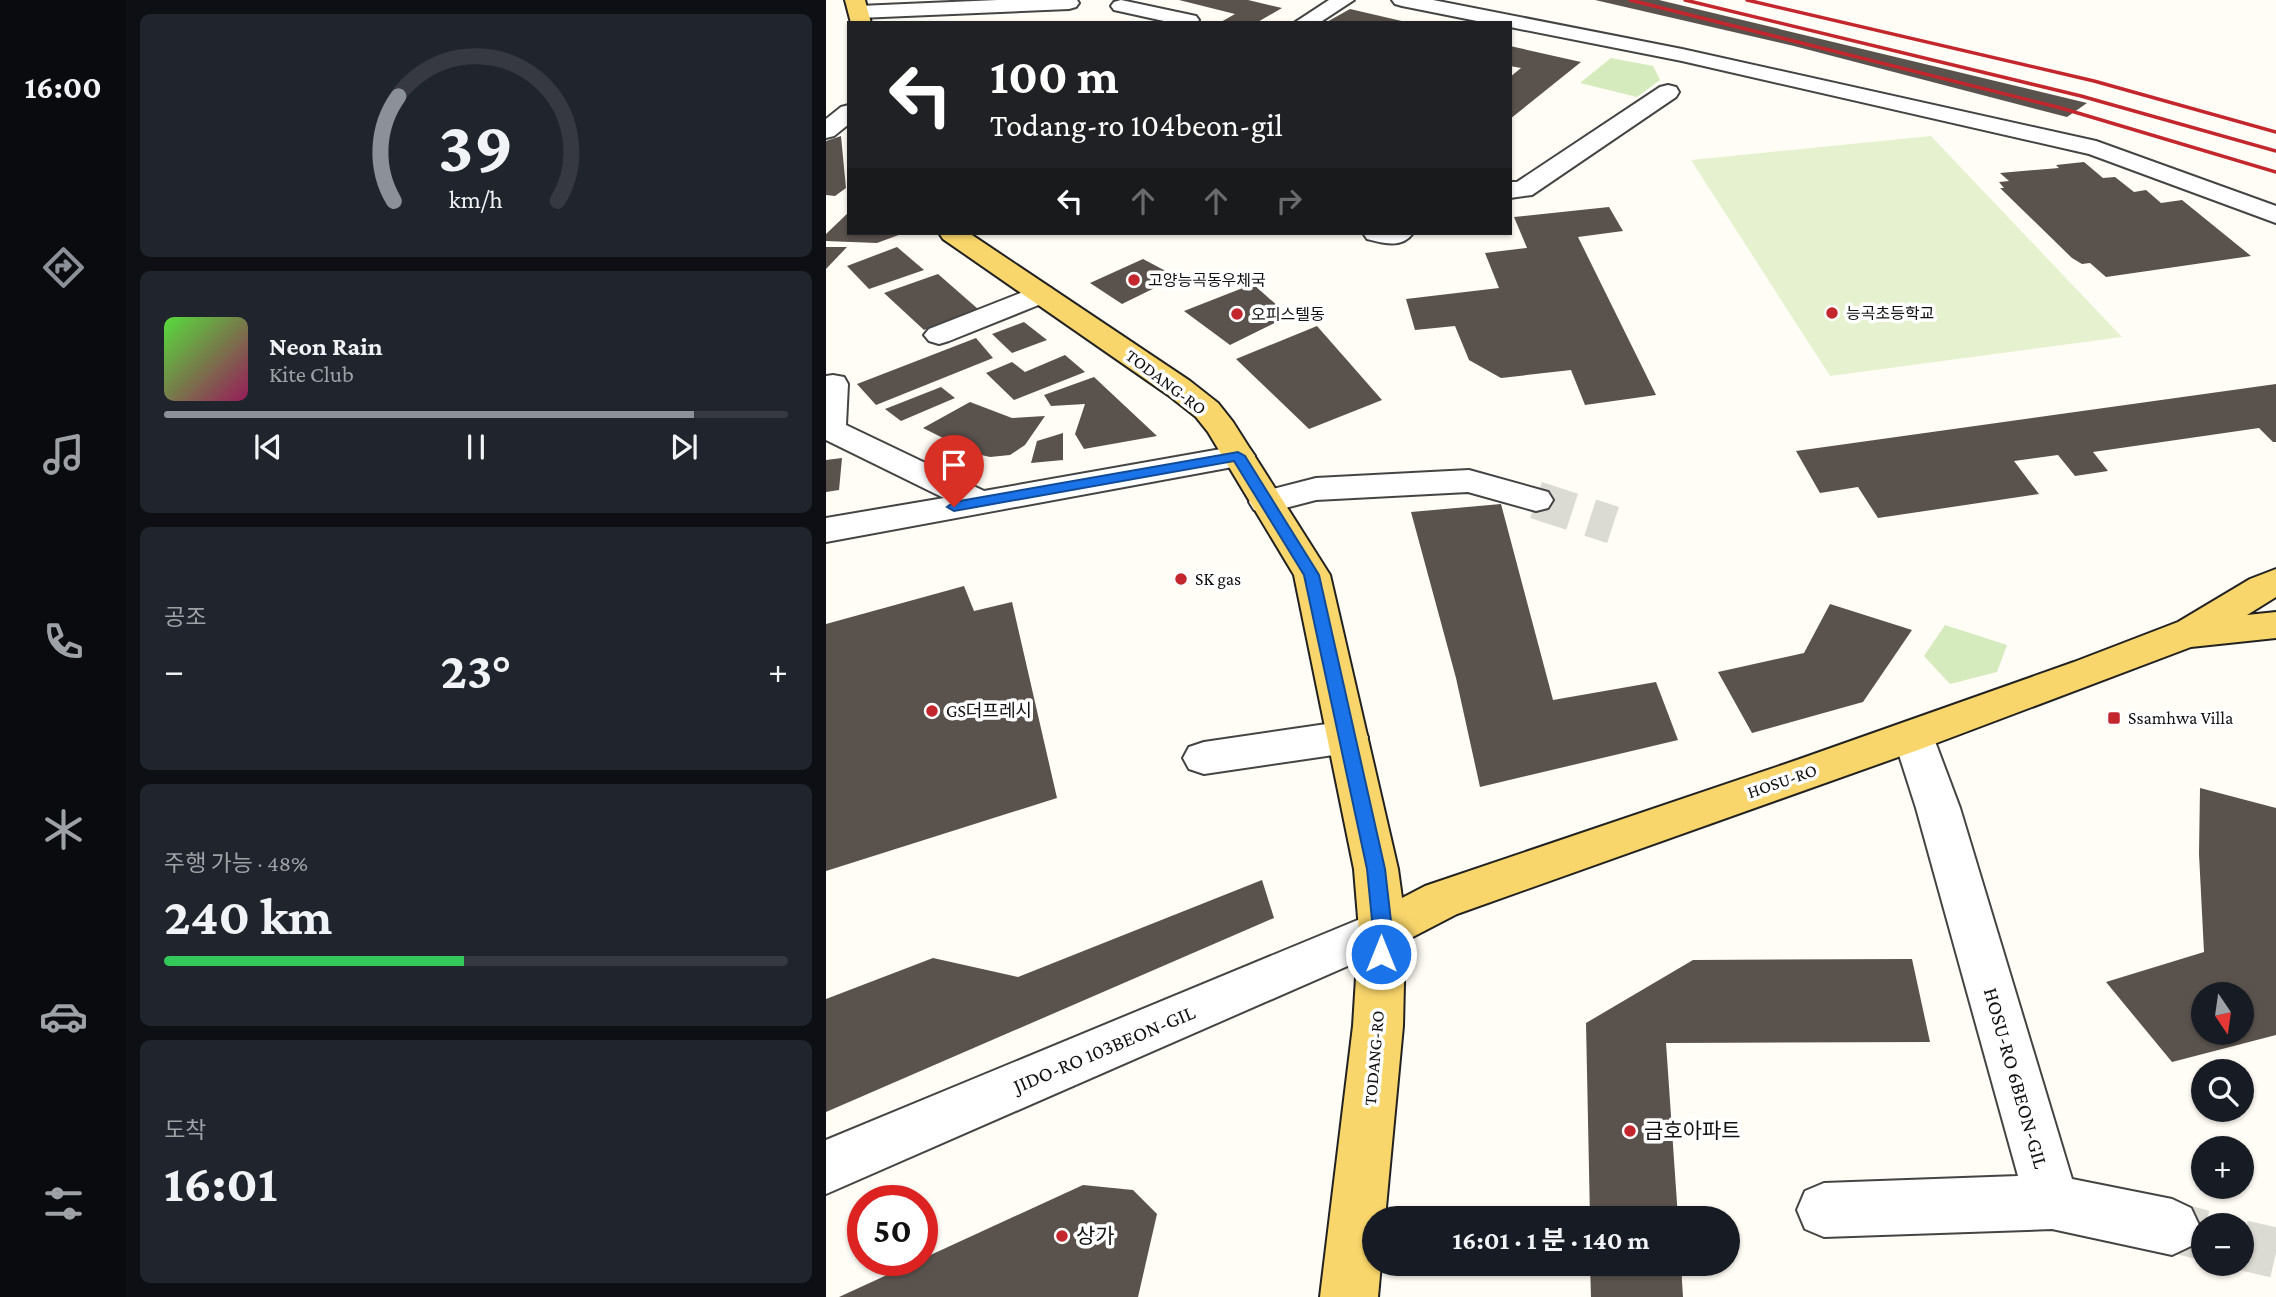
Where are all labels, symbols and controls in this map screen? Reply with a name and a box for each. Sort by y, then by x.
icon: left [875,49,966,140]
text: 100 m [990,49,1119,104]
text: 16:00 [24,69,102,105]
text: 39 [438,107,514,188]
text: Todang-ro 104beon-gil [990,107,1283,143]
icon: left [1051,182,1089,220]
icon: ahead [1124,182,1162,220]
icon: ahead [1197,182,1235,220]
icon: right [1270,182,1308,220]
text: km/h [449,186,503,213]
icon: directions [39,243,88,292]
marker: 고양능곡동우체국 [1126,272,1142,288]
place label: 고양능곡동우체국 [1148,272,1266,289]
marker: 능곡초등학교 [1824,305,1840,321]
place label: 능곡초등학교 [1846,305,1934,322]
marker: 오피스텔동 [1229,306,1245,322]
place label: 오피스텔동 [1251,306,1325,323]
text: Neon Rain [269,332,383,361]
street label: TODANG-RO [1122,345,1210,419]
text: Kite Club [269,361,354,387]
icon: previous [249,428,287,466]
icon: pause [457,428,495,466]
icon: next [665,428,703,466]
icon: music [39,430,88,479]
pin [924,435,984,507]
icon: arrive [935,446,973,484]
place label: SK gas [1195,569,1241,589]
marker: SK gas [1173,571,1189,587]
text: 공조 [164,604,206,630]
icon: phone [39,617,88,666]
text: 23° [440,641,512,699]
text: − [164,649,184,691]
text: + [768,649,788,691]
place label: GS더프레시 [946,701,1032,721]
marker: GS더프레시 [924,703,940,719]
place label: Ssamhwa Villa [2128,708,2233,728]
marker: Ssamhwa Villa [2106,710,2122,726]
street label: HOSU-RO [1745,760,1819,802]
icon: climate [39,805,88,854]
text: 주행 가능 · 48% [164,850,308,876]
text: 240 km [164,887,332,945]
position arrow [1344,917,1418,991]
north arrow [2191,982,2254,1045]
map controls [2191,982,2254,1276]
street label: HOSU-RO 6BEON-GIL [1979,985,2053,1172]
icon: car [39,992,88,1041]
street label: JIDO-RO 103BEON-GIL [1008,1000,1199,1099]
street label: TODANG-RO [1360,1010,1388,1106]
button: search [2191,1059,2254,1122]
text: 도착 [164,1117,206,1143]
place label: 금호아파트 [1644,1119,1741,1143]
marker: 금호아파트 [1622,1123,1638,1139]
button: + [2191,1136,2254,1199]
text: 16:01 [164,1154,277,1212]
icon: filters [39,1179,88,1228]
speed limit sign: 50 [847,1185,938,1276]
button: − [2191,1213,2254,1276]
place label: 상가 [1076,1224,1115,1248]
text: 16:01 · 1 분 · 140 m [1452,1226,1650,1255]
marker: 상가 [1054,1228,1070,1244]

